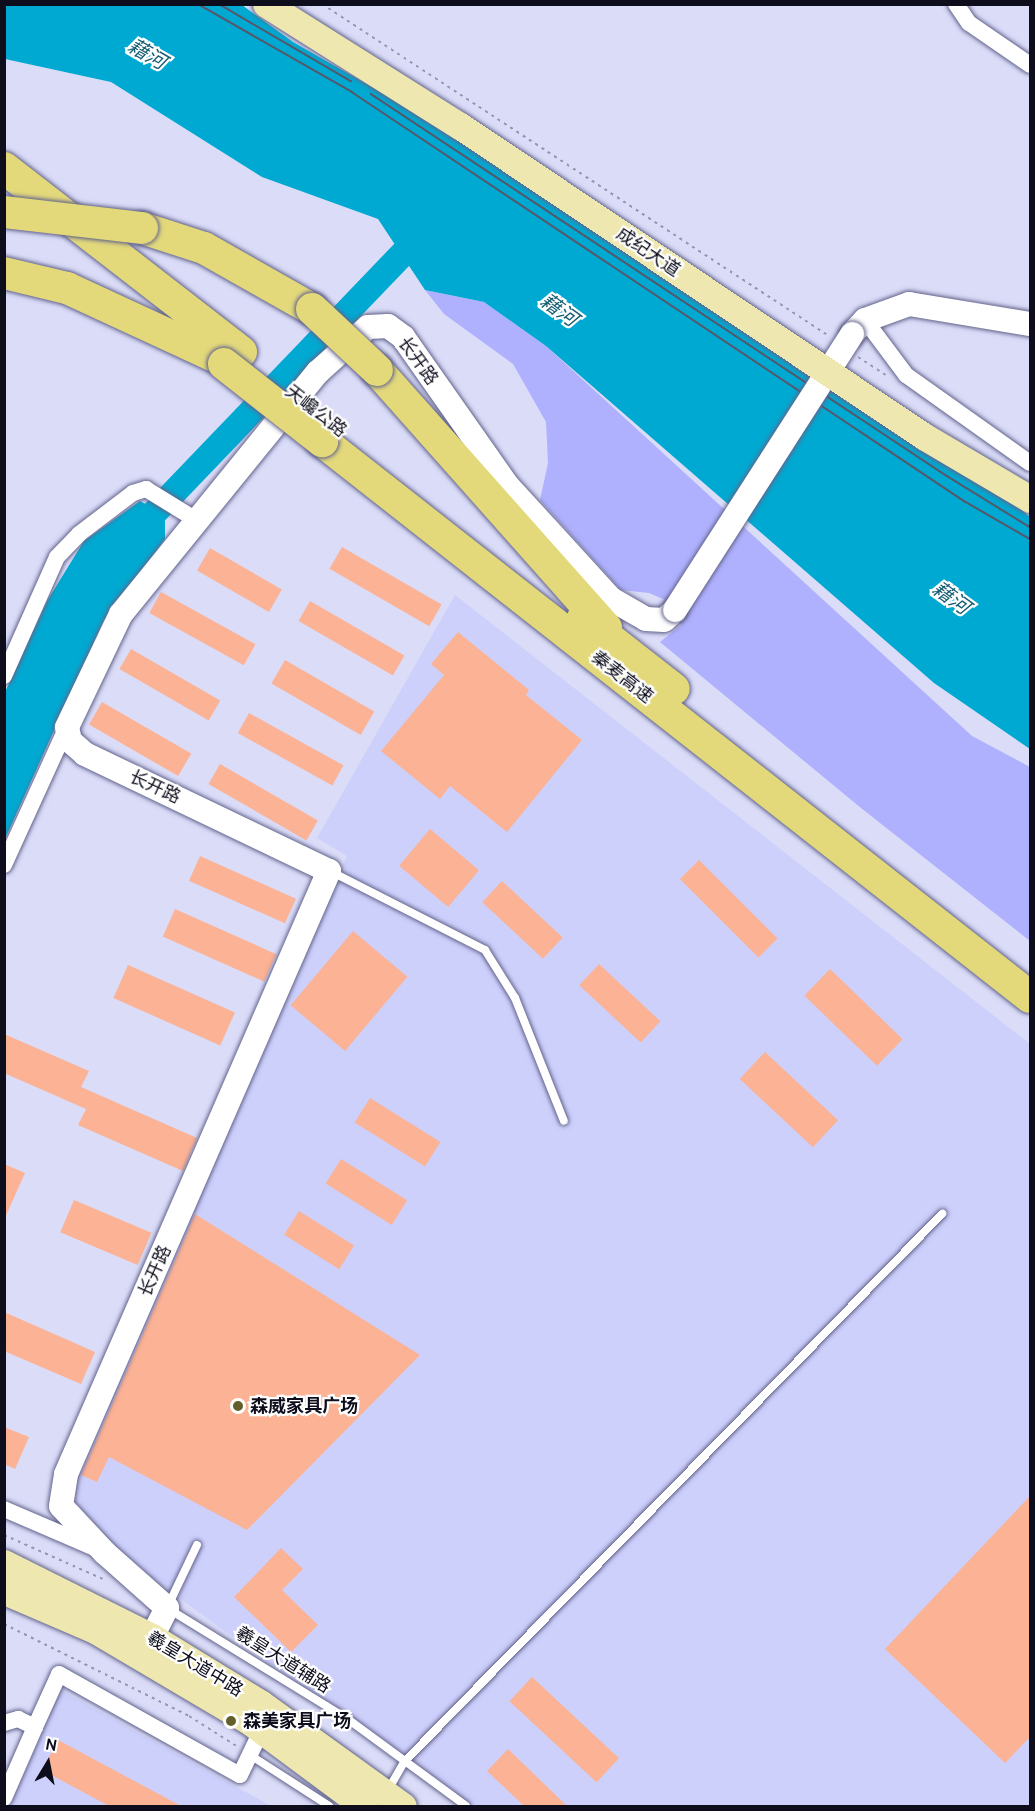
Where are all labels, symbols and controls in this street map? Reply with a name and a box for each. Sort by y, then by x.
water label: 藉河 [124,34,170,74]
street label: 成纪大道 [612,223,684,281]
water label: 藉河 [536,289,582,331]
street label: 长开路 [393,333,443,389]
street label: 天巉公路 [281,380,351,442]
water label: 藉河 [928,577,974,619]
street label: 秦麦高速 [587,646,657,708]
street label: 长开路 [126,766,184,808]
street label: 长开路 [134,1242,176,1300]
place label: 森威家具广场 [250,1395,358,1417]
marker: 森威家具广场 [231,1399,245,1413]
street label: 羲皇大道辅路 [231,1622,335,1698]
street label: 羲皇大道中路 [143,1627,247,1701]
place label: 森美家具广场 [243,1710,351,1732]
marker: 森美家具广场 [224,1714,238,1728]
north arrow [18,1733,78,1793]
text: N [44,1734,58,1755]

